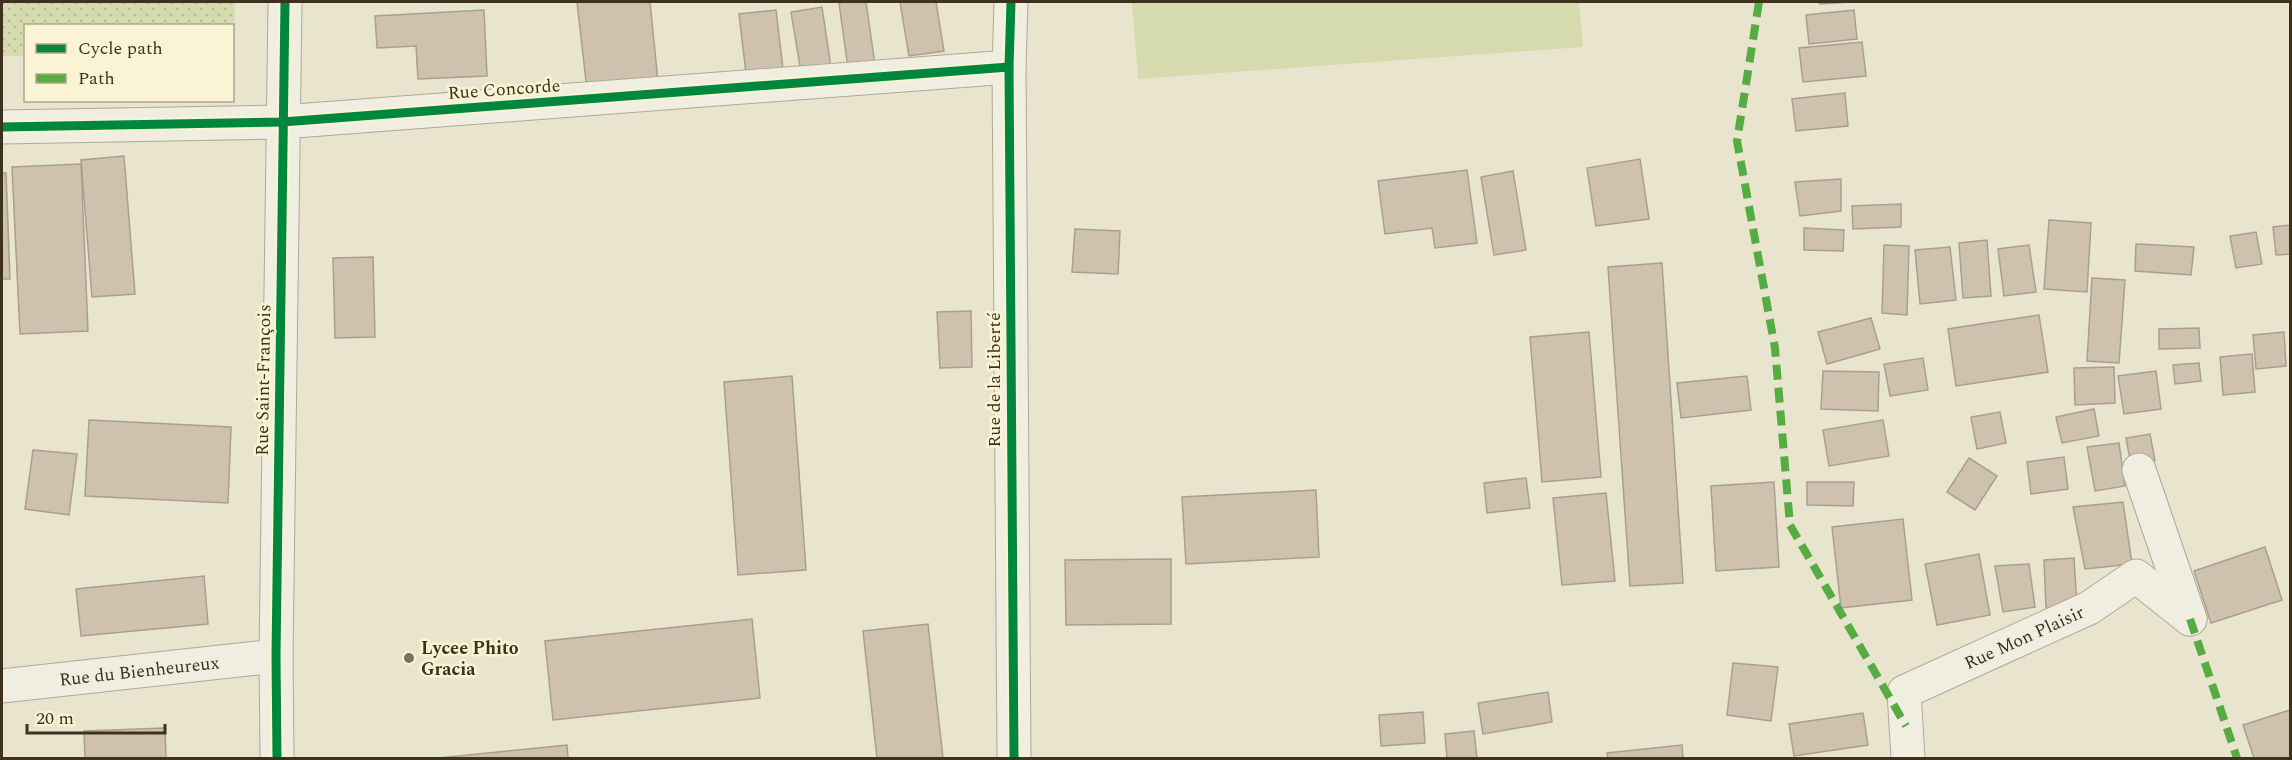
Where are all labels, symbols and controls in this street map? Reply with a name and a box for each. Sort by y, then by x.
legend [24,24,234,102]
text: Cycle path [78,35,163,62]
text: Path [78,65,115,92]
street label: Rue Concorde [447,72,561,107]
street label: Rue Saint-François [249,304,278,456]
street label: Rue de la Liberté [981,312,1008,448]
street label: Rue Mon Plaisir [1960,599,2089,677]
place label: Lycee Phito Gracia [421,635,519,683]
street label: Rue du Bienheureux [58,649,221,694]
marker: Lycee Phito Gracia [402,651,416,665]
scale bar [27,697,165,735]
text: 20 m [36,705,74,732]

